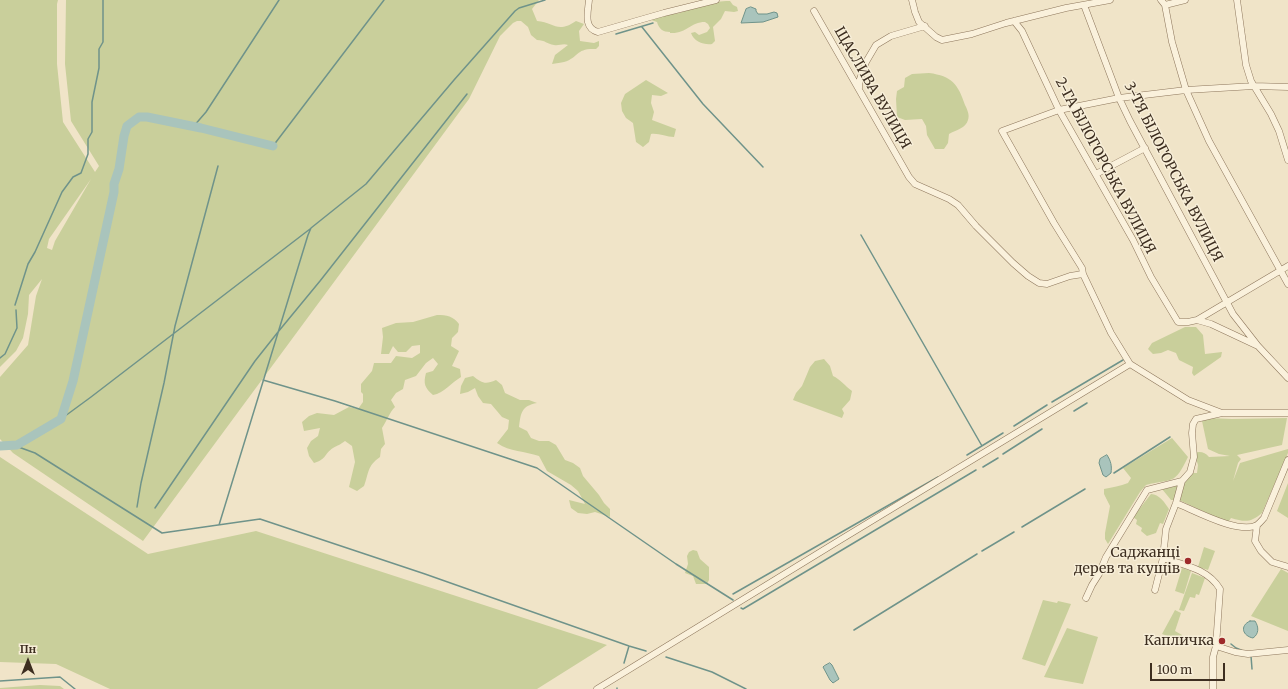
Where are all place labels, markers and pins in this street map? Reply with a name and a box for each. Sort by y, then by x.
place label: Саджанці дерев та кущів [1074,545,1180,578]
marker: Саджанці дерев та кущів [1183,556,1193,566]
place label: Капличка [1144,633,1214,649]
marker: Капличка [1217,636,1227,646]

